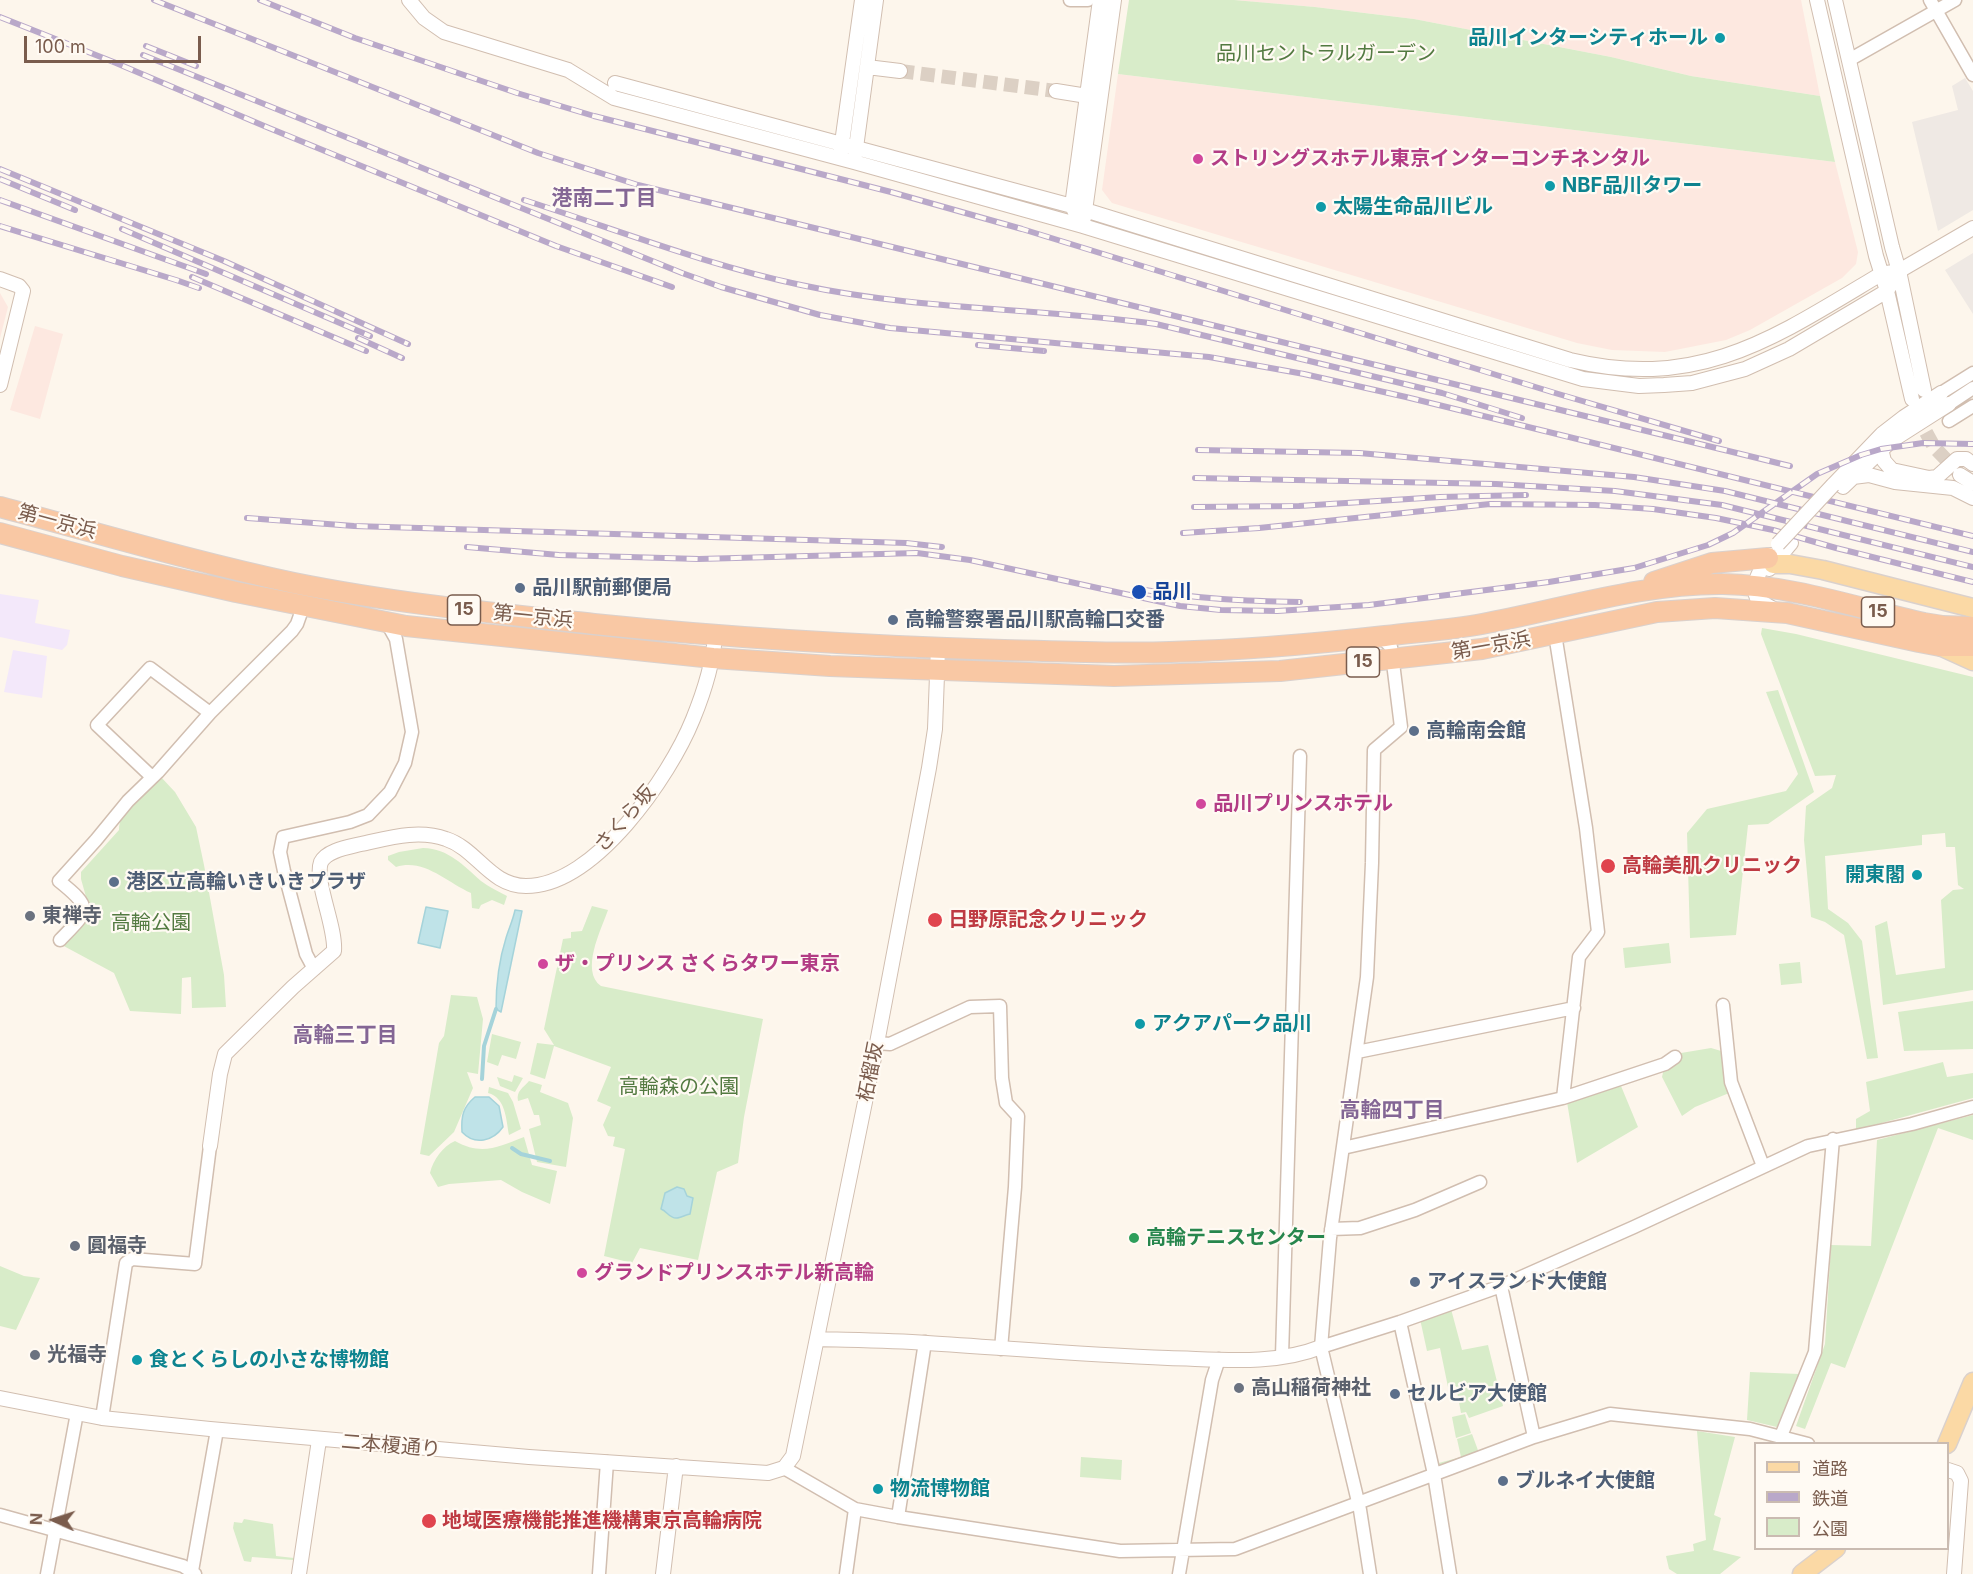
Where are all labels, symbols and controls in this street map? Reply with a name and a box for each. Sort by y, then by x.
scale bar [27,24,204,62]
place label: 品川インターシティホール [1468,26,1708,50]
marker: 品川インターシティホール [1713,31,1727,45]
text: 100 m [35,36,86,57]
park label: 品川セントラルガーデン [1216,42,1436,66]
place label: ストリングスホテル東京インターコンチネンタル [1210,147,1650,171]
marker: ストリングスホテル東京インターコンチネンタル [1191,152,1205,166]
place label: NBF品川タワー [1562,174,1702,198]
marker: NBF品川タワー [1543,179,1557,193]
district label: 港南二丁目 [552,186,656,212]
place label: 太陽生命品川ビル [1333,195,1493,219]
marker: 太陽生命品川ビル [1314,200,1328,214]
street label: 第一京浜 [15,500,99,544]
place label: 品川駅前郵便局 [532,576,672,600]
place label: 品川 [1152,580,1192,604]
marker: 品川駅前郵便局 [513,581,527,595]
marker: 品川 [1130,583,1148,601]
road number: 15 [448,595,480,625]
road number: 15 [1862,597,1894,627]
street label: 第一京浜 [492,601,574,633]
place label: 高輪警察署品川駅高輪口交番 [905,608,1165,632]
marker: 高輪警察署品川駅高輪口交番 [886,613,900,627]
street label: 第一京浜 [1450,627,1532,665]
road number: 15 [1346,647,1380,677]
place label: 高輪南会館 [1426,719,1526,743]
marker: 高輪南会館 [1407,724,1421,738]
street label: さくら坂 [590,781,660,857]
place label: 品川プリンスホテル [1213,792,1393,816]
marker: 品川プリンスホテル [1194,797,1208,811]
place label: 高輪美肌クリニック [1622,854,1802,878]
marker: 高輪美肌クリニック [1599,857,1617,875]
place label: 開東閣 [1845,863,1905,887]
marker: 開東閣 [1910,868,1924,882]
place label: 港区立高輪いきいきプラザ [126,870,366,894]
marker: 港区立高輪いきいきプラザ [107,875,121,889]
place label: 東禅寺 [42,904,102,928]
place label: 日野原記念クリニック [948,908,1148,932]
marker: 東禅寺 [23,909,37,923]
park label: 高輪公園 [111,911,191,935]
marker: 日野原記念クリニック [926,911,944,929]
place label: ザ・プリンス さくらタワー東京 [555,952,840,976]
marker: ザ・プリンス さくらタワー東京 [536,957,550,971]
place label: アクアパーク品川 [1152,1012,1312,1036]
marker: アクアパーク品川 [1133,1017,1147,1031]
district label: 高輪三丁目 [293,1023,397,1049]
street label: 柘榴坂 [853,1040,889,1104]
park label: 高輪森の公園 [619,1075,739,1099]
district label: 高輪四丁目 [1340,1098,1444,1124]
place label: 高輪テニスセンター [1146,1226,1326,1250]
marker: 高輪テニスセンター [1127,1231,1141,1245]
place label: 圓福寺 [87,1234,147,1258]
marker: 圓福寺 [68,1239,82,1253]
place label: グランドプリンスホテル新高輪 [594,1261,874,1285]
marker: グランドプリンスホテル新高輪 [575,1266,589,1280]
place label: アイスランド大使館 [1427,1270,1607,1294]
marker: アイスランド大使館 [1408,1275,1422,1289]
place label: 光福寺 [47,1343,107,1367]
marker: 光福寺 [28,1348,42,1362]
place label: 食とくらしの小さな博物館 [149,1348,389,1372]
marker: 食とくらしの小さな博物館 [130,1353,144,1367]
place label: 高山稲荷神社 [1251,1376,1371,1400]
marker: 高山稲荷神社 [1232,1381,1246,1395]
place label: セルビア大使館 [1407,1382,1547,1406]
marker: セルビア大使館 [1388,1387,1402,1401]
street label: 二本榎通り [340,1430,442,1462]
legend [1754,1442,1949,1550]
text: 道路 [1812,1458,1848,1479]
place label: ブルネイ大使館 [1515,1469,1655,1493]
marker: ブルネイ大使館 [1496,1474,1510,1488]
place label: 物流博物館 [890,1477,990,1501]
marker: 物流博物館 [871,1482,885,1496]
text: 鉄道 [1812,1488,1848,1509]
north arrow [24,1490,84,1550]
place label: 地域医療機能推進機構東京高輪病院 [442,1509,762,1533]
text: N [26,1512,46,1526]
marker: 地域医療機能推進機構東京高輪病院 [420,1512,438,1530]
text: 公園 [1812,1518,1848,1539]

